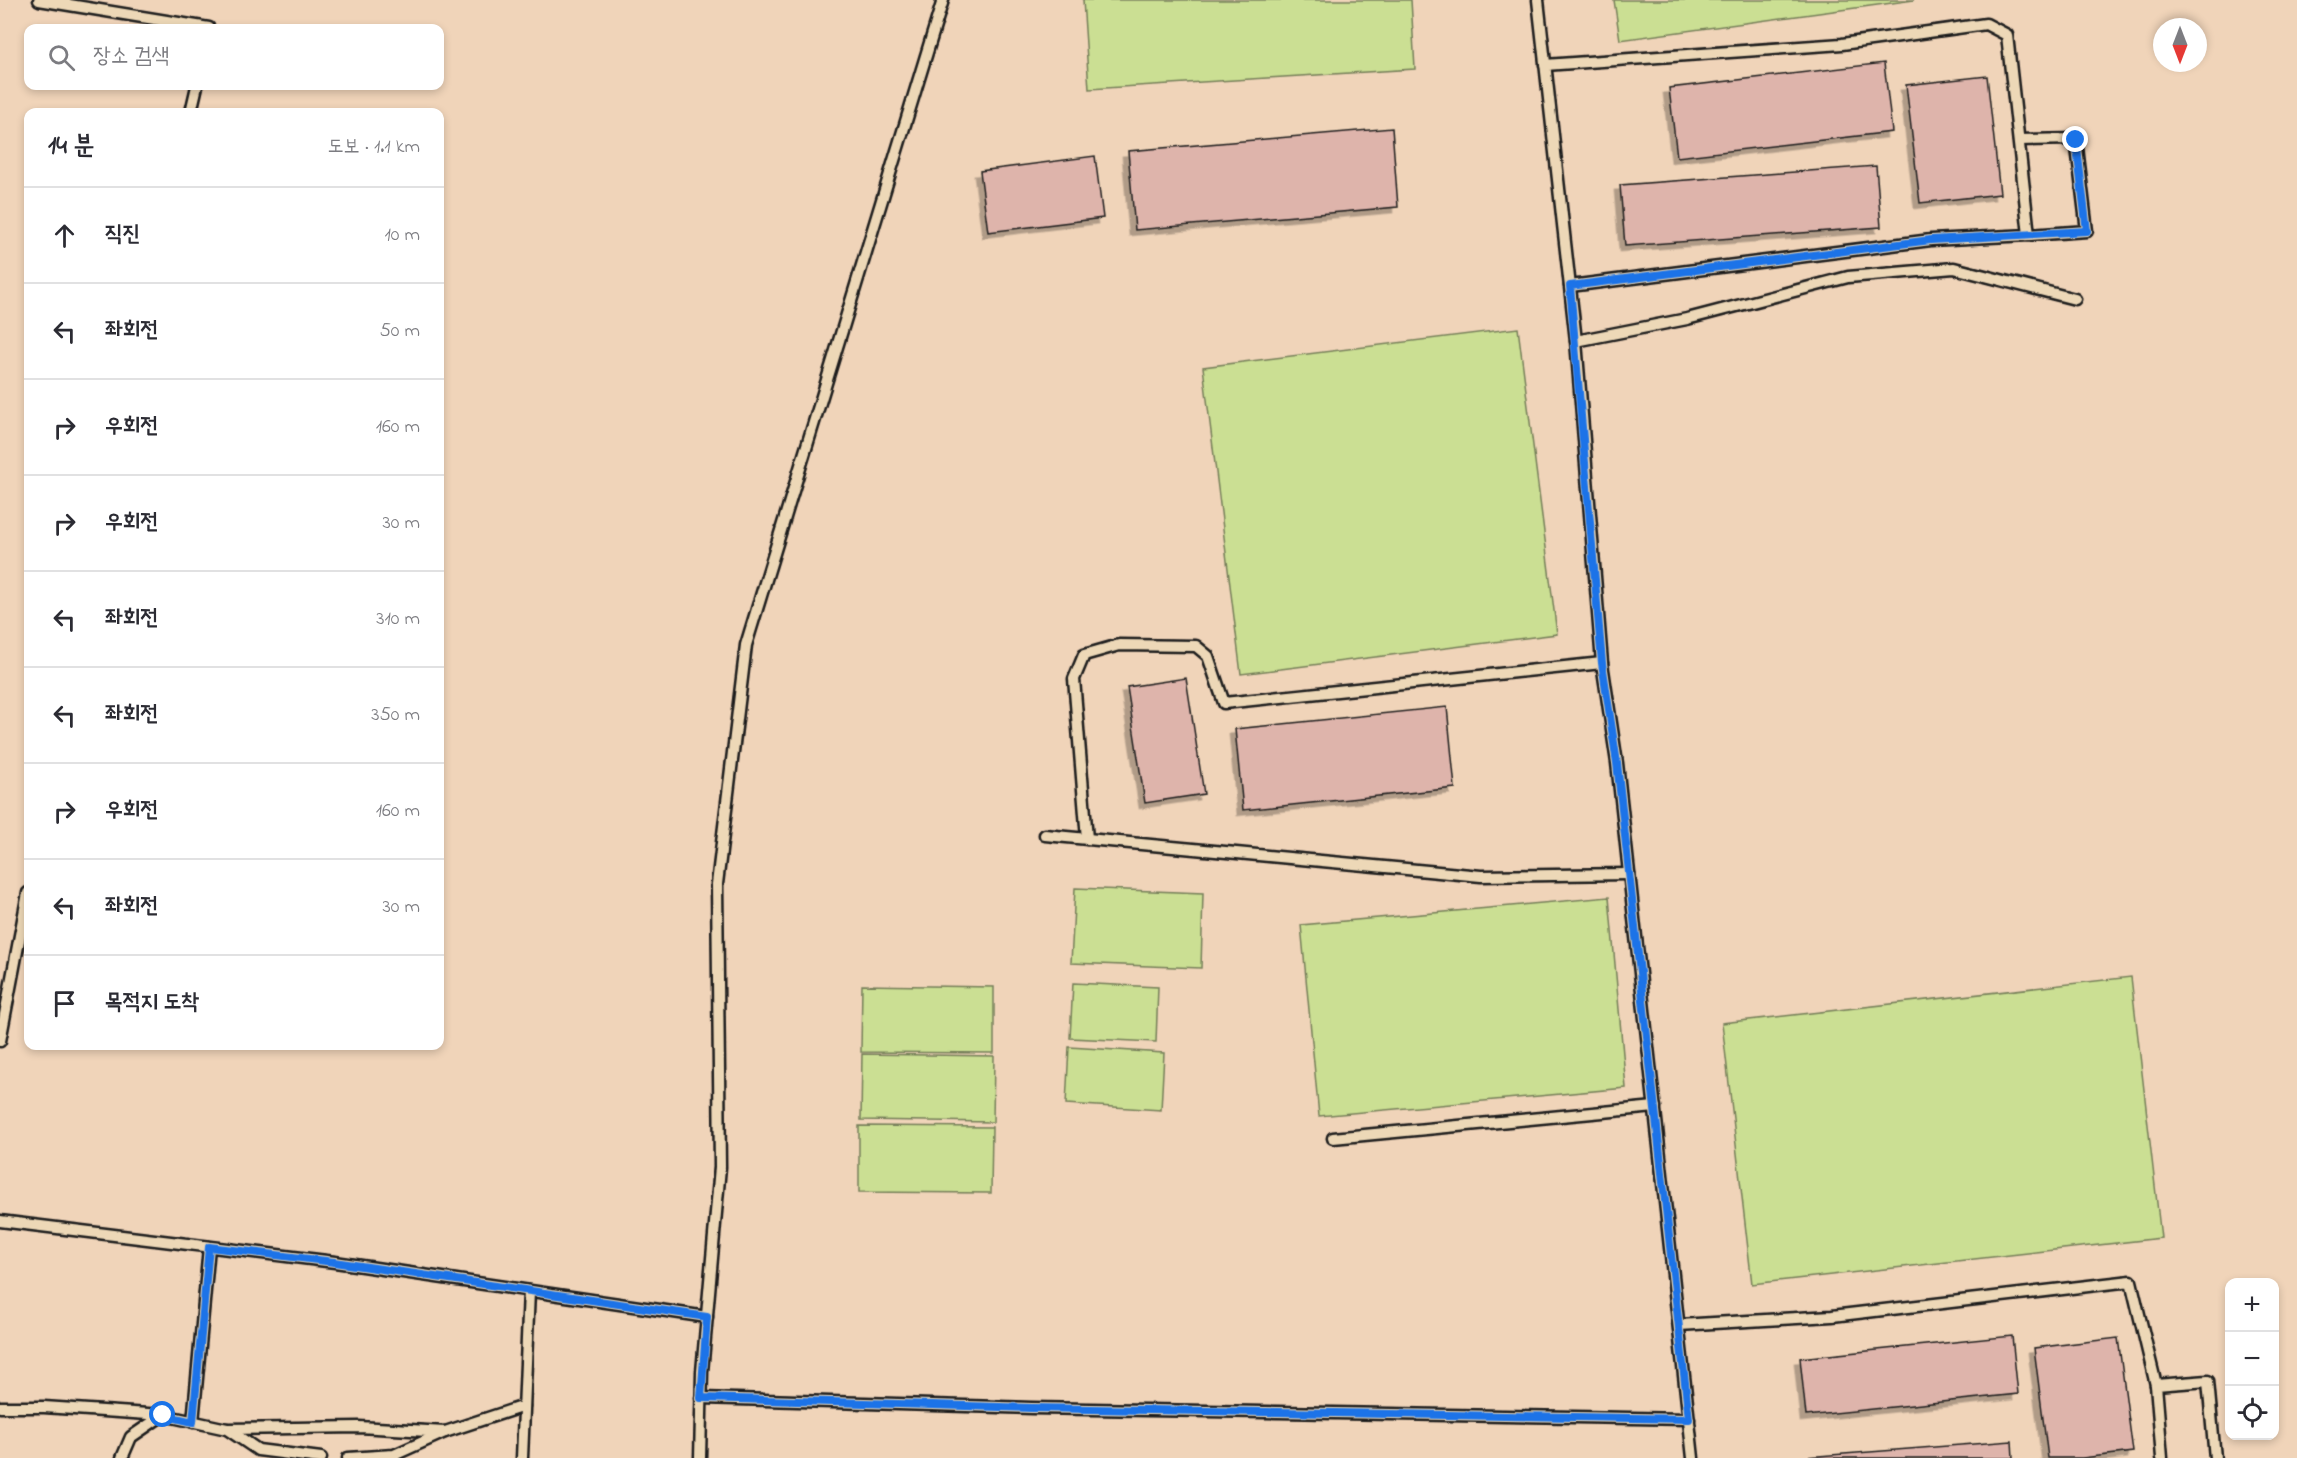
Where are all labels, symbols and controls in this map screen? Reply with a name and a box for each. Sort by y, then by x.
north arrow [2153,18,2207,72]
search box [24,24,444,90]
icon: search [45,41,78,74]
text: 장소 검색 [93,41,169,73]
route end [2062,126,2088,152]
text: 14 분 [48,128,94,166]
text: 도보 · 1.1 km [327,133,420,162]
icon: ahead [48,219,81,252]
text: 직진 [105,219,140,251]
text: 10 m [384,221,420,250]
icon: left [48,315,81,348]
text: 좌회전 [105,315,158,347]
text: 50 m [379,317,420,346]
icon: right [48,411,81,444]
text: 우회전 [105,411,158,443]
text: 160 m [376,413,420,442]
icon: right [48,507,81,540]
text: 우회전 [105,507,158,539]
text: 30 m [383,509,420,538]
icon: left [48,603,81,636]
text: 좌회전 [105,603,158,635]
text: 310 m [376,605,420,634]
icon: left [48,699,81,732]
text: 좌회전 [105,699,158,731]
text: 350 m [371,701,420,730]
icon: right [48,795,81,828]
text: 우회전 [105,795,158,827]
text: 160 m [376,797,420,826]
icon: left [48,891,81,924]
text: 좌회전 [105,891,158,923]
text: 30 m [383,893,420,922]
icon: arrive [48,987,81,1020]
text: 목적지 도착 [105,987,199,1019]
map controls [2225,1278,2279,1440]
button: + [2225,1278,2279,1332]
button: − [2225,1332,2279,1386]
button: locate [2225,1386,2279,1440]
route start [149,1401,175,1427]

